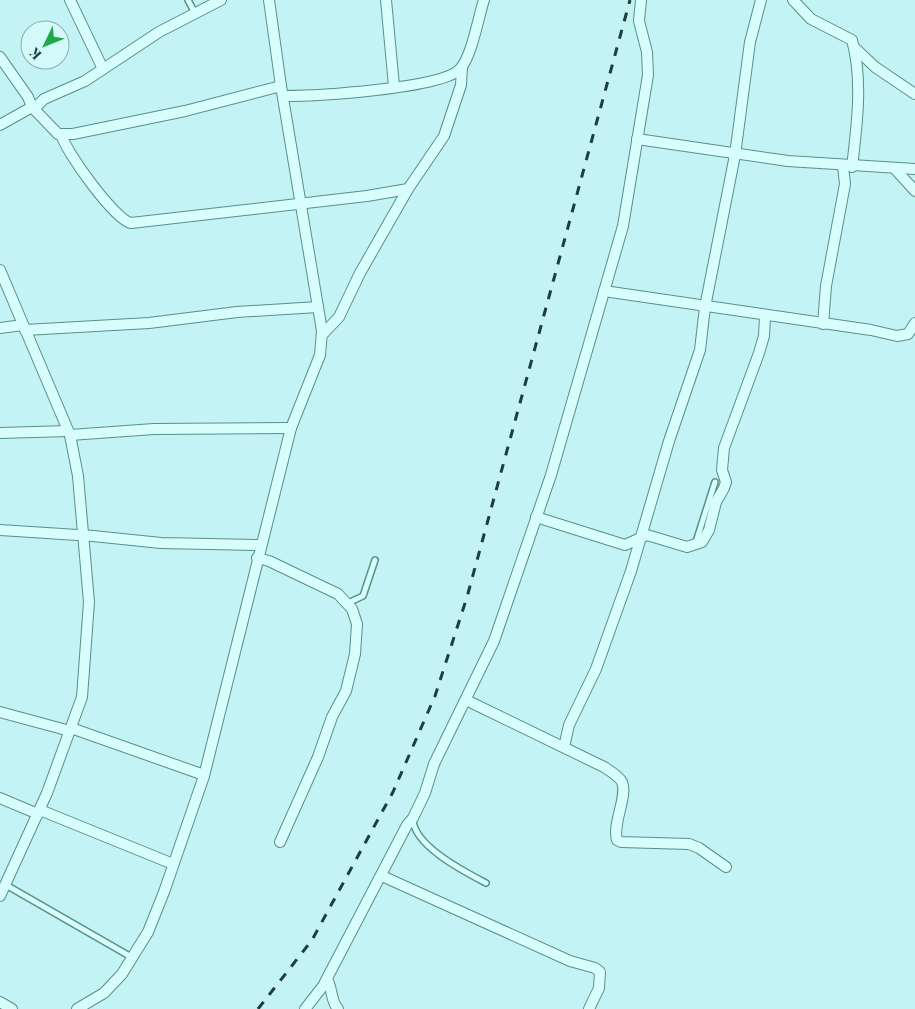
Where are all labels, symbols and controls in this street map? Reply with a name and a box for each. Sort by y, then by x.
north arrow [20,20,70,70]
text: K [24,43,45,64]

